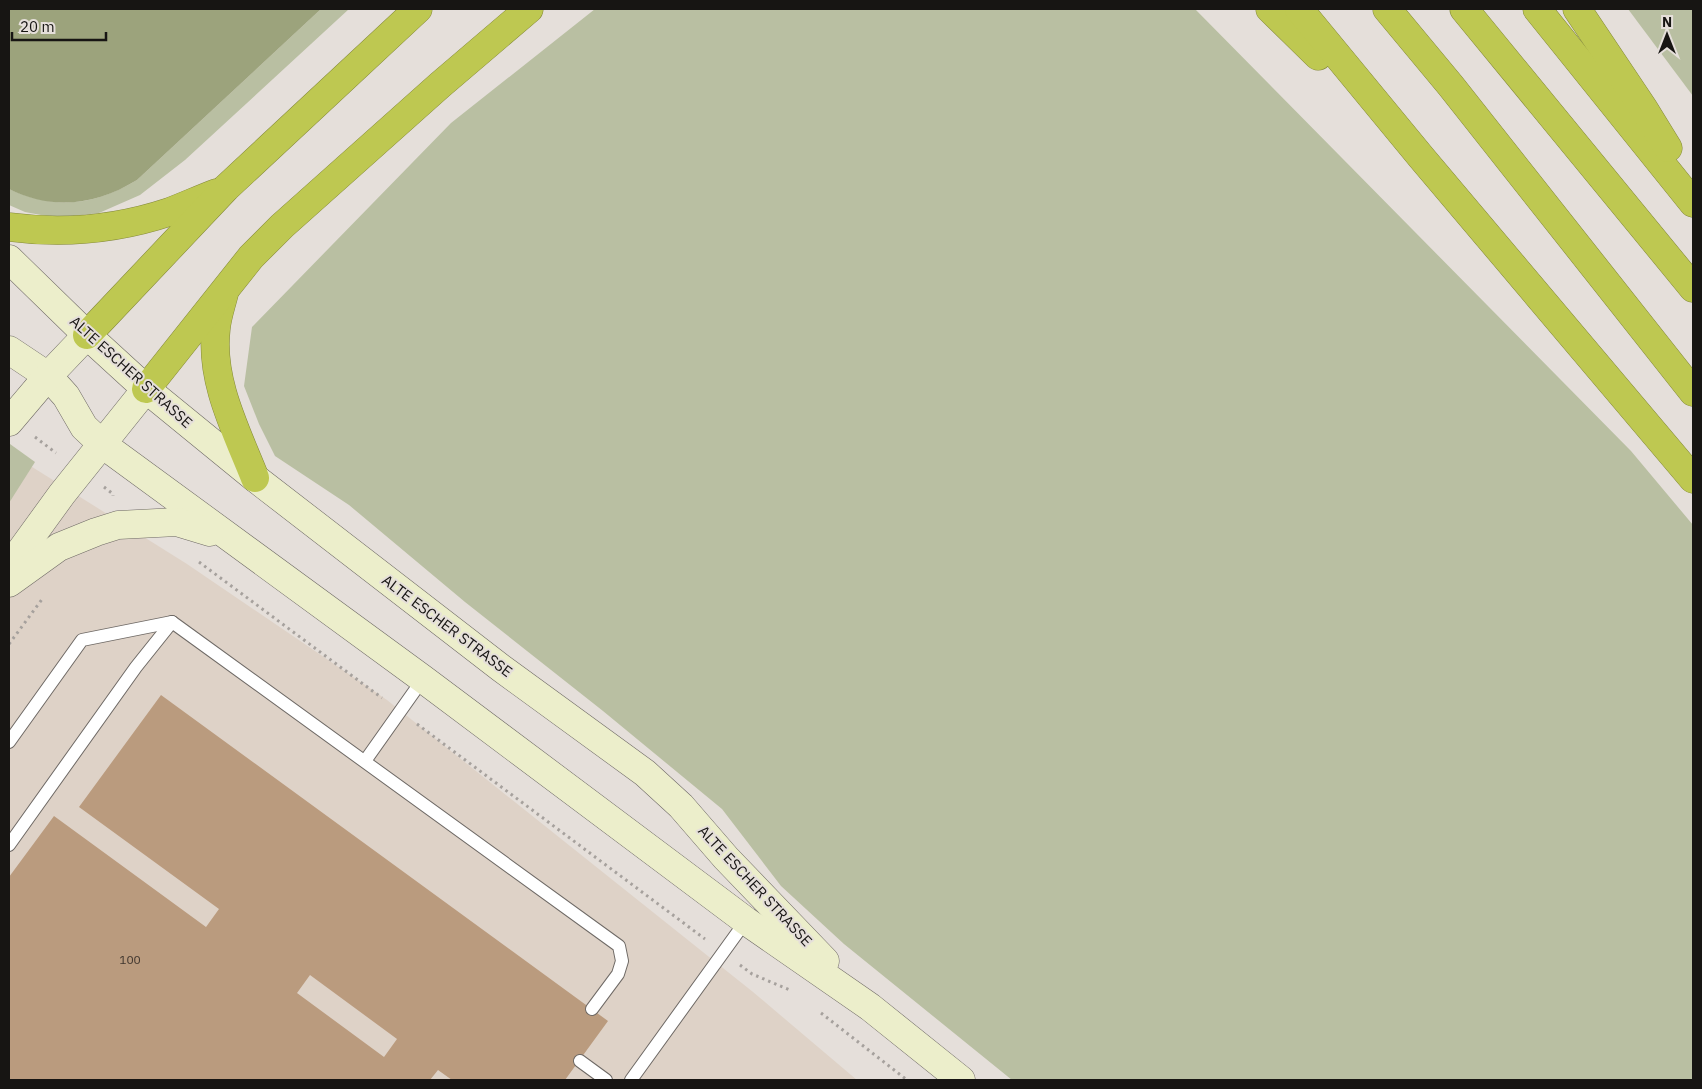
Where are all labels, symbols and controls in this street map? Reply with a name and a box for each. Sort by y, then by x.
scale bar [12,10,106,42]
north arrow [1642,10,1692,60]
text: N [1662,13,1672,31]
text: 20 m [20,17,55,36]
street label: ALTE ESCHER STRASSE [66,312,197,432]
street label: ALTE ESCHER STRASSE [378,570,516,681]
street label: ALTE ESCHER STRASSE [694,821,816,950]
house number: 100 [119,952,141,967]

